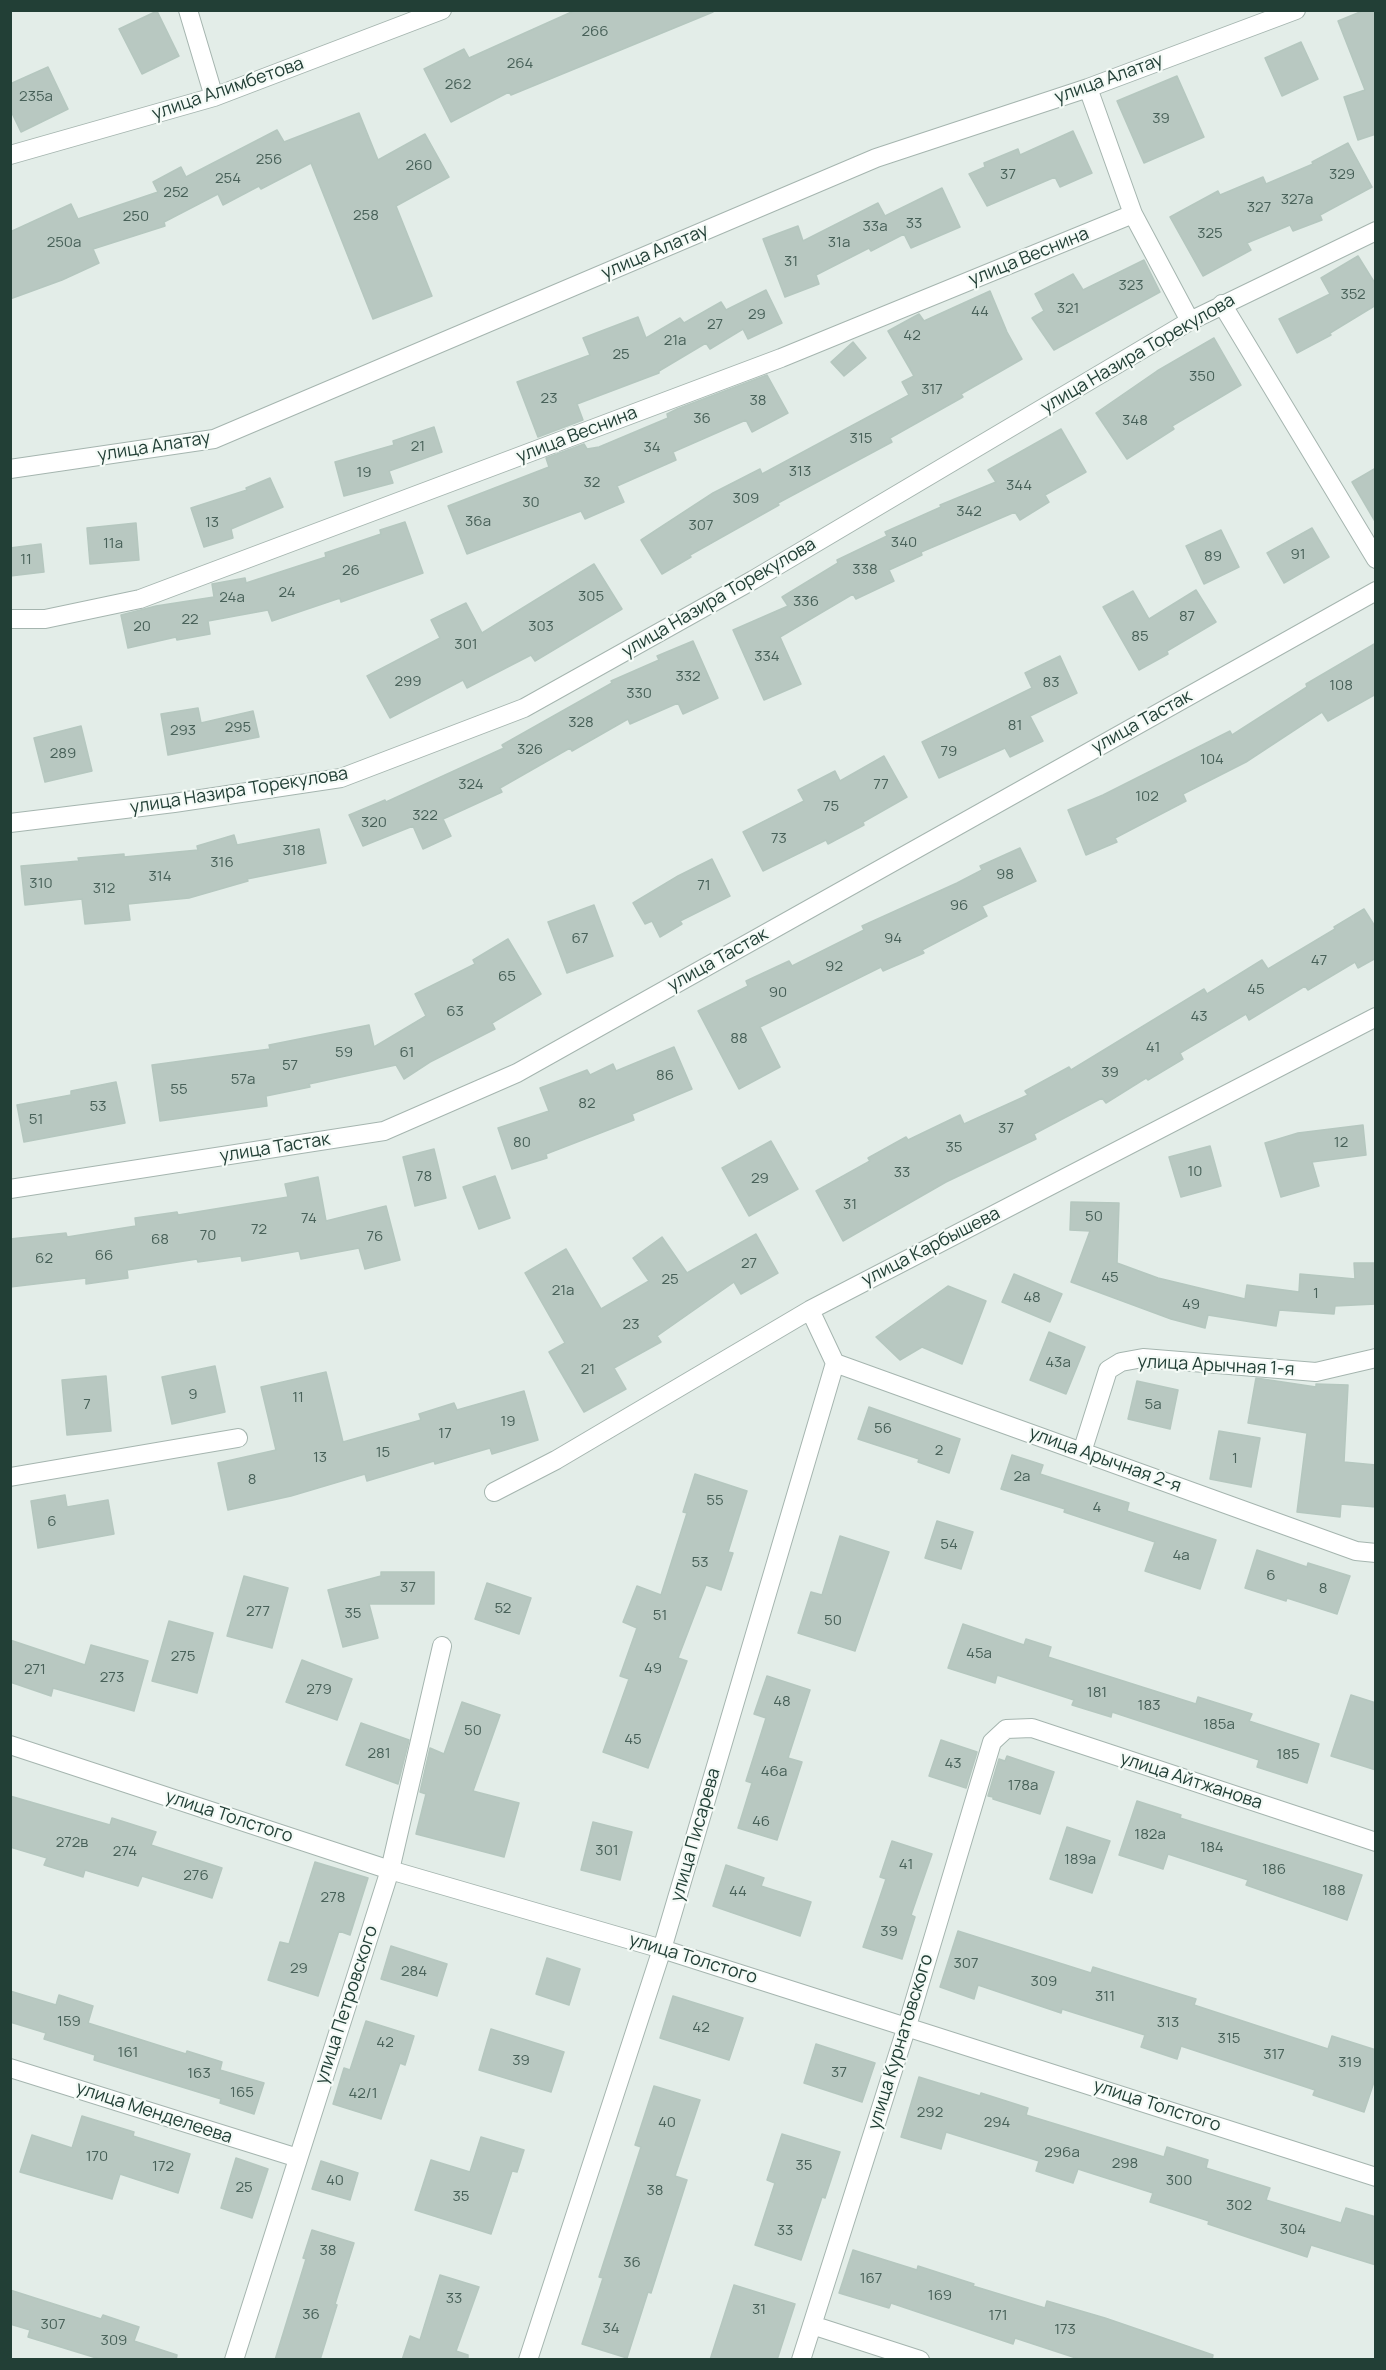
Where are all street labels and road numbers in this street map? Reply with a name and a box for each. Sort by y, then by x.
street label: улица Алатау [1052,49,1166,109]
street label: улица Алимбетова [149,53,307,125]
street label: улица Алатау [598,220,712,284]
street label: улица Веснина [966,223,1092,291]
street label: улица Назира Торекулова [1037,290,1239,418]
street label: улица Веснина [514,402,640,468]
street label: улица Алатау [96,427,212,467]
street label: улица Назира Торекулова [618,534,820,662]
street label: улица Тастак [1088,686,1196,758]
street label: улица Назира Торекулова [129,763,349,819]
street label: улица Тастак [664,924,772,996]
street label: улица Тастак [218,1129,332,1167]
street label: улица Карбышева [858,1203,1004,1291]
street label: улица Арычная 1-я [1137,1351,1295,1381]
street label: улица Арычная 2-я [1026,1422,1184,1498]
street label: улица Айтжанова [1117,1748,1265,1814]
street label: улица Писарева [667,1766,725,1904]
street label: улица Толстого [162,1786,296,1848]
street label: улица Петровского [311,1923,383,2087]
street label: улица Толстого [626,1929,760,1989]
street label: улица Курнатовского [864,1952,938,2132]
street label: улица Толстого [1090,2075,1224,2137]
street label: улица Менделеева [73,2078,235,2148]

